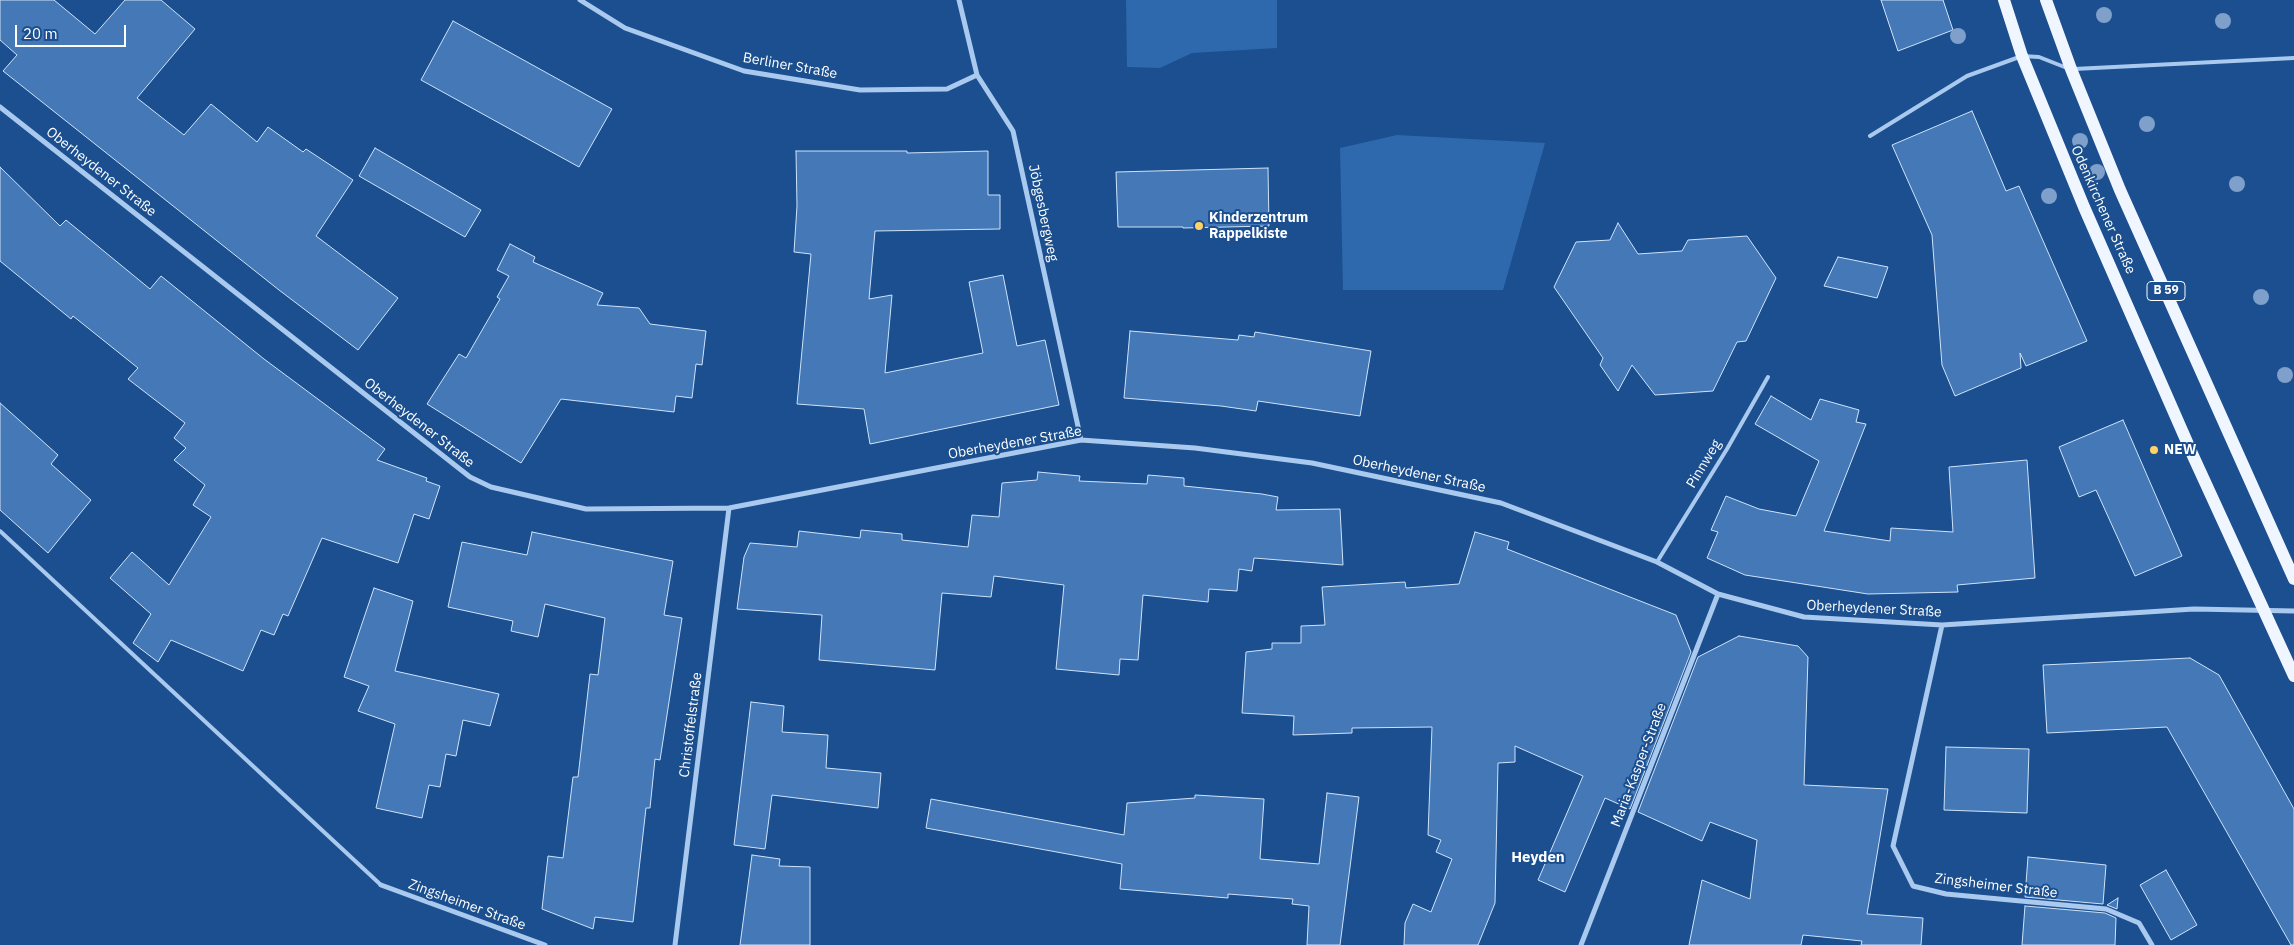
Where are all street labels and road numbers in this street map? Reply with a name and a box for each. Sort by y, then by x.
street label: Berliner Straße [741,49,839,83]
street label: Oberheydener Straße [42,124,160,220]
street label: Odenkirchener Straße [2067,143,2139,277]
street label: Jöbgesbergweg [1025,163,1061,263]
road number: B 59 [2147,282,2185,300]
street label: Oberheydener Straße [360,375,478,471]
street label: Oberheydener Straße [947,423,1083,463]
street label: Pinnweg [1683,437,1725,491]
street label: Oberheydener Straße [1351,452,1487,496]
street label: Oberheydener Straße [1806,597,1942,621]
street label: Christoffelstraße [676,671,706,779]
street label: Maria-Kasper-Straße [1608,701,1670,829]
street label: Zingsheimer Straße [1934,870,2058,902]
street label: Zingsheimer Straße [406,876,528,934]

